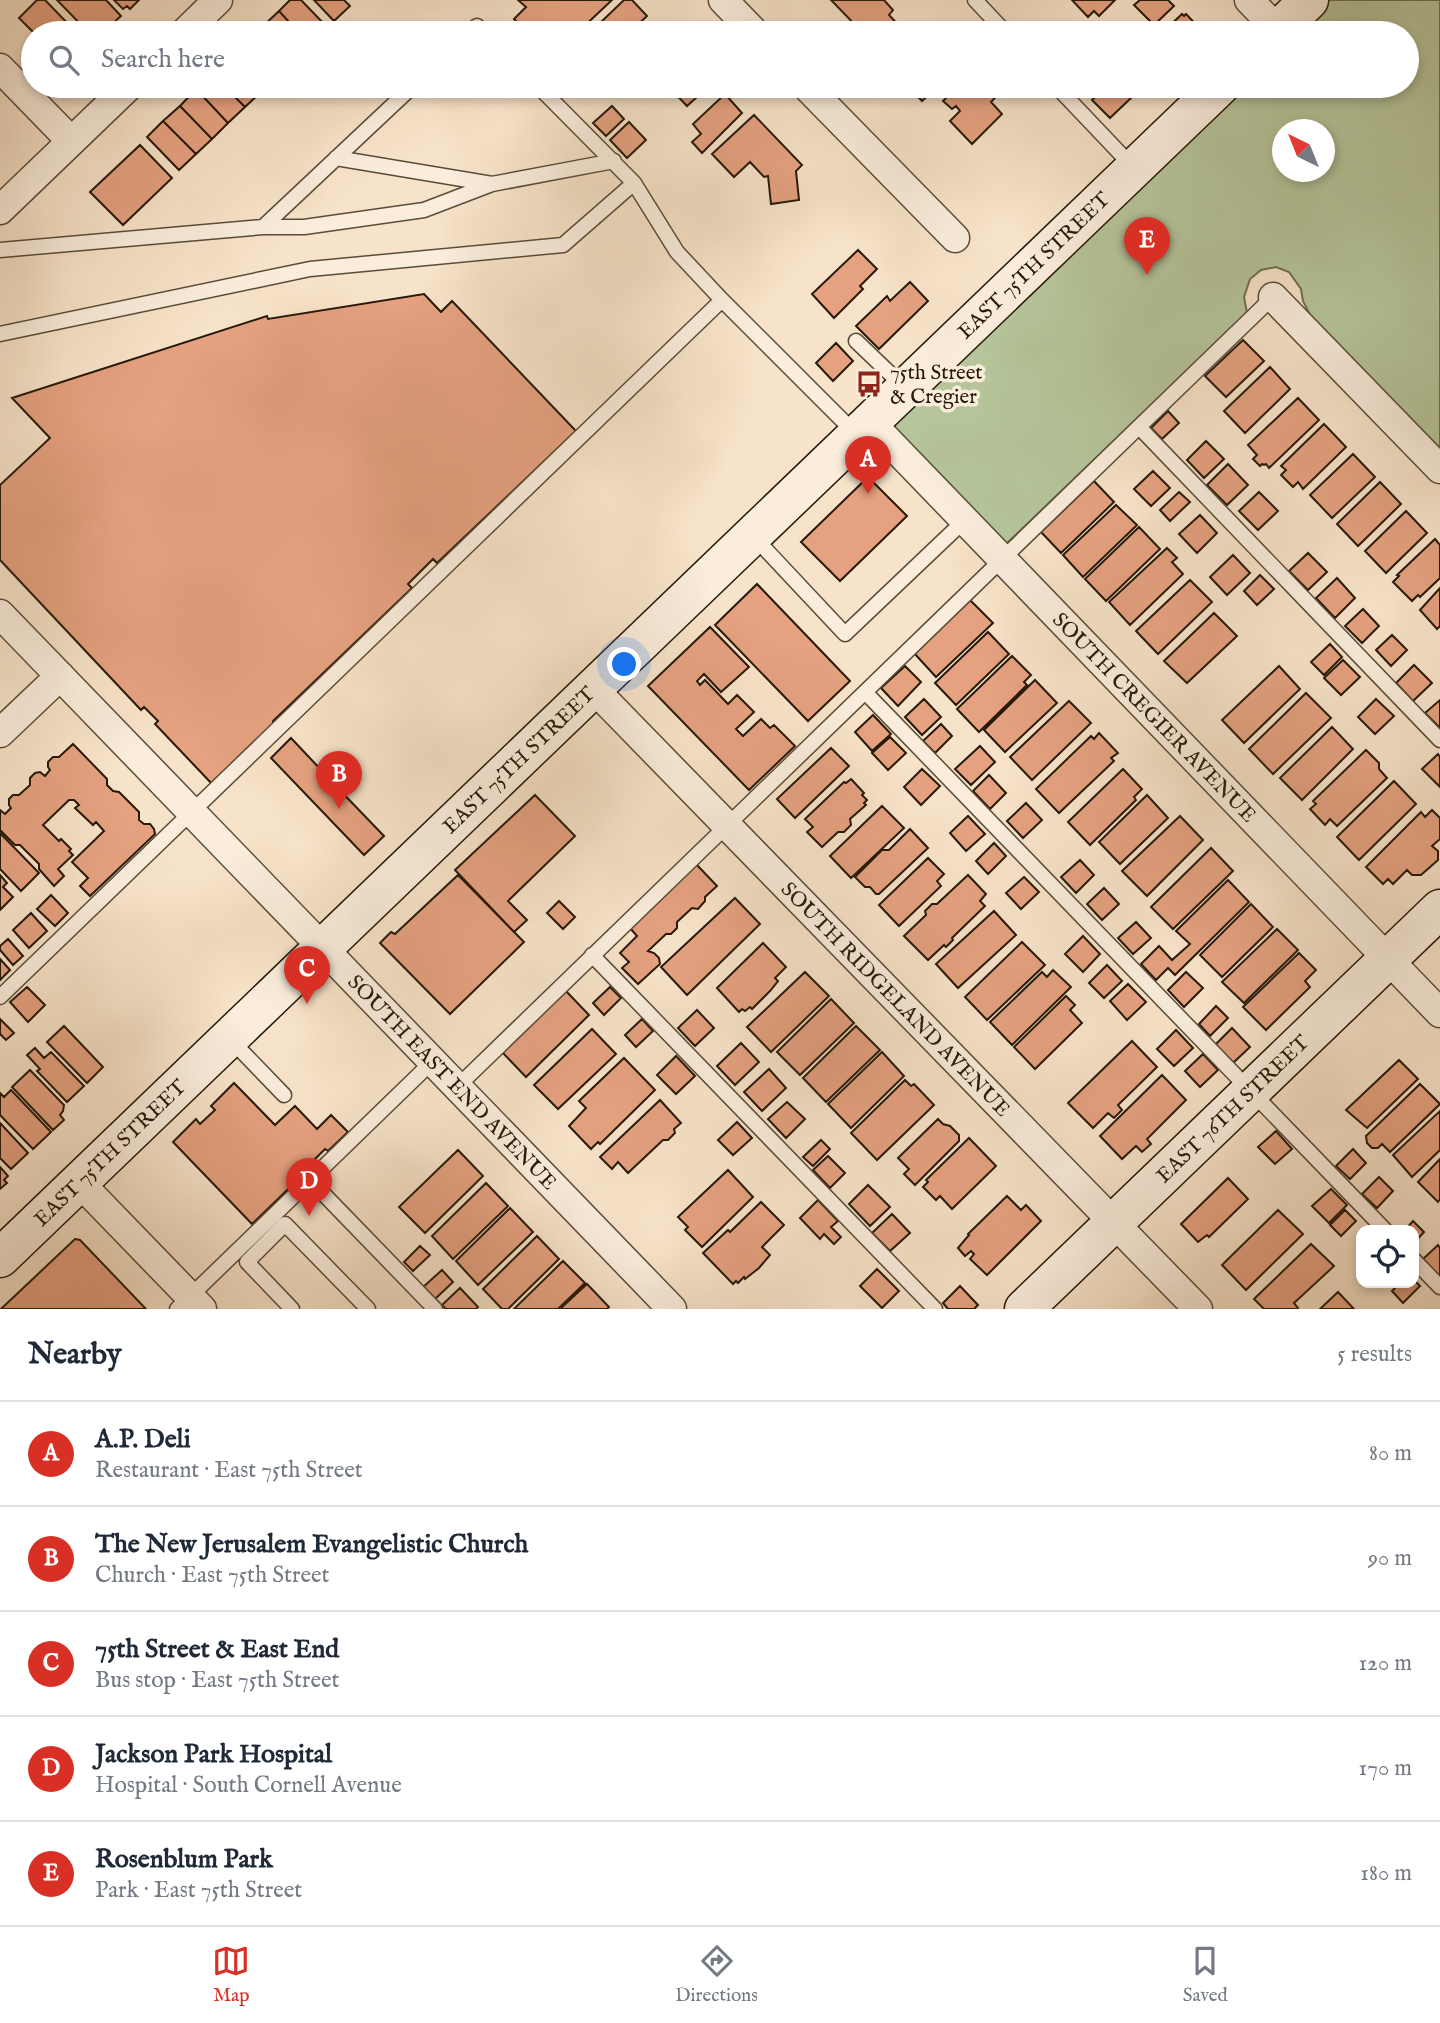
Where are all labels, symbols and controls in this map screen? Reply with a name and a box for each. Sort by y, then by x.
search box [21,21,1419,98]
icon: search [45,41,83,79]
text: Search here [101,43,225,76]
north arrow [1272,119,1335,182]
street label: EAST 75TH STREET [953,186,1117,346]
pin: E [1124,217,1170,275]
place label: 75th Street & Cregier [890,360,983,411]
bus stop icon: 75th Street & Cregier [854,369,884,399]
pin: A [845,436,891,494]
street label: SOUTH CREGIER AVENUE [1046,607,1261,829]
your location [607,647,641,681]
street label: EAST 75TH STREET [438,681,602,840]
pin: B [316,751,362,809]
street label: SOUTH RIDGELAND AVENUE [774,877,1015,1123]
pin: C [284,946,330,1004]
street label: SOUTH EAST END AVENUE [341,970,562,1197]
street label: EAST 76TH STREET [1151,1029,1316,1190]
street label: EAST 75TH STREET [29,1074,193,1233]
pin: D [286,1158,332,1216]
map controls [1356,1225,1419,1288]
button: locate [1356,1225,1419,1288]
text: Nearby [28,1336,121,1374]
text: 5 results [1337,1340,1412,1369]
text: A.P. Deli [95,1423,191,1456]
text: A [43,1439,59,1468]
text: 80 m [1369,1439,1412,1468]
text: Restaurant · East 75th Street [95,1456,363,1485]
text: The New Jerusalem Evangelistic Church [95,1528,528,1561]
text: B [43,1544,59,1573]
text: 90 m [1368,1544,1412,1573]
text: Church · East 75th Street [95,1561,329,1590]
text: 75th Street & East End [95,1633,339,1666]
text: C [43,1649,59,1678]
text: 120 m [1359,1649,1412,1678]
text: Bus stop · East 75th Street [95,1666,339,1695]
text: Jackson Park Hospital [95,1738,332,1771]
text: D [42,1754,60,1783]
text: 170 m [1359,1754,1412,1783]
text: Hospital · South Cornell Avenue [95,1771,402,1800]
text: Rosenblum Park [95,1843,273,1876]
text: E [43,1859,59,1888]
text: 180 m [1360,1859,1412,1888]
text: Park · East 75th Street [95,1876,302,1905]
tab: Map [212,1942,250,2008]
tab: Directions [675,1942,758,2008]
tab: Saved [1183,1942,1228,2008]

